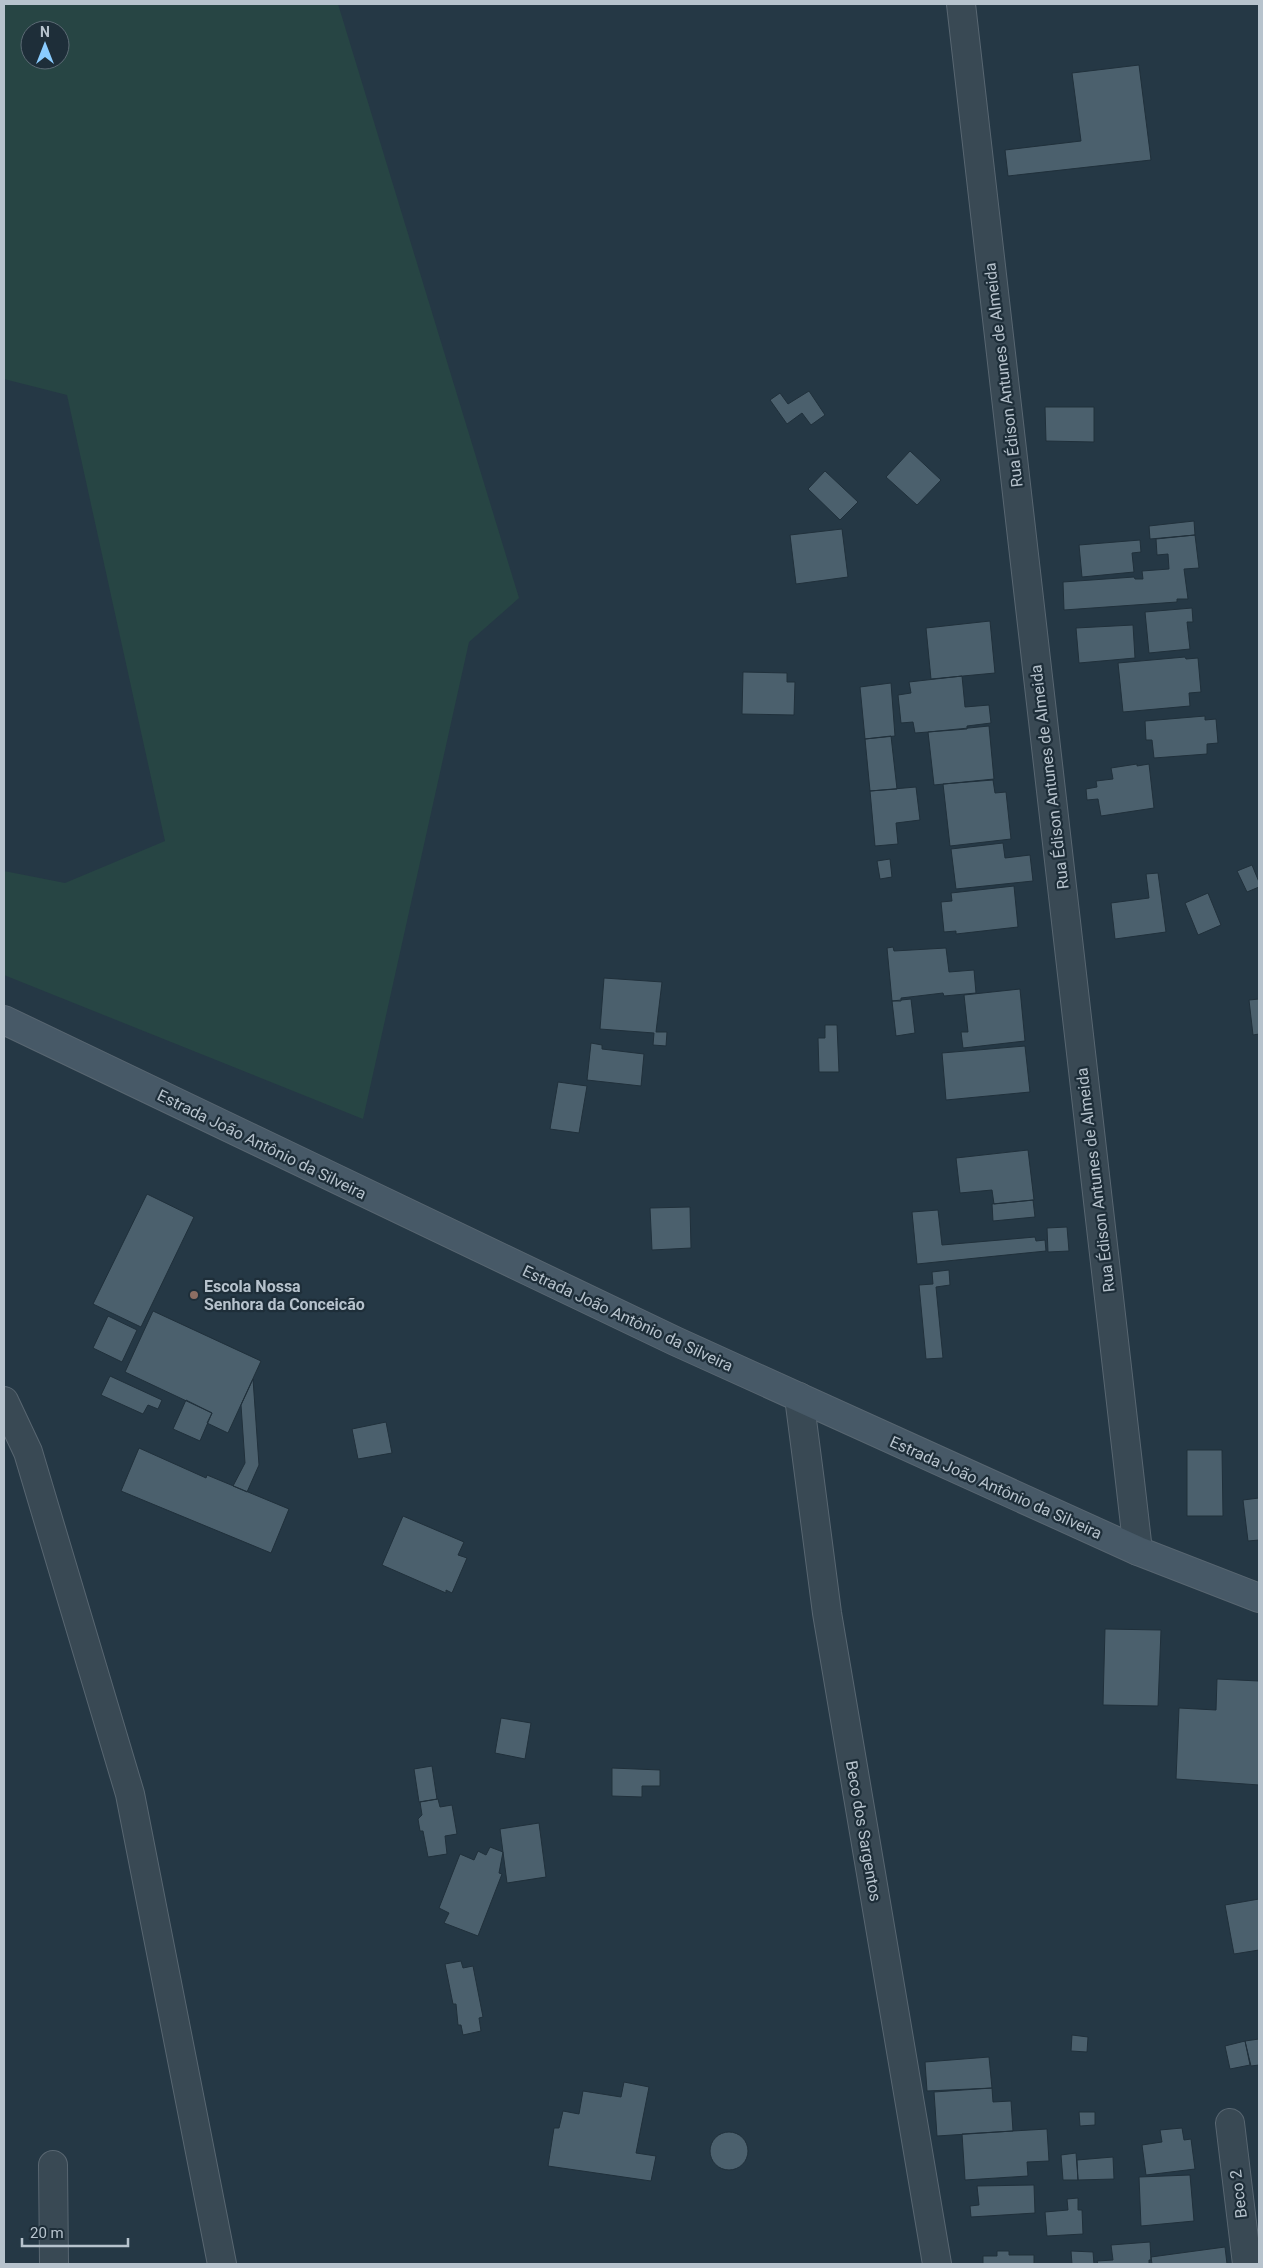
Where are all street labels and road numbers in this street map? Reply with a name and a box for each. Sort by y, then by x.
street label: Rua Édison Antunes de Almeida [980,262,1027,488]
street label: Rua Édison Antunes de Almeida [1026,664,1073,890]
street label: Rua Édison Antunes de Almeida [1072,1067,1119,1293]
street label: Estrada João Antônio da Silveira [154,1086,369,1203]
street label: Estrada João Antônio da Silveira [520,1261,736,1376]
street label: Estrada João Antônio da Silveira [887,1432,1105,1543]
street label: Beco dos Sargentos [842,1759,885,1903]
street label: Beco 2 [1226,2169,1251,2219]

